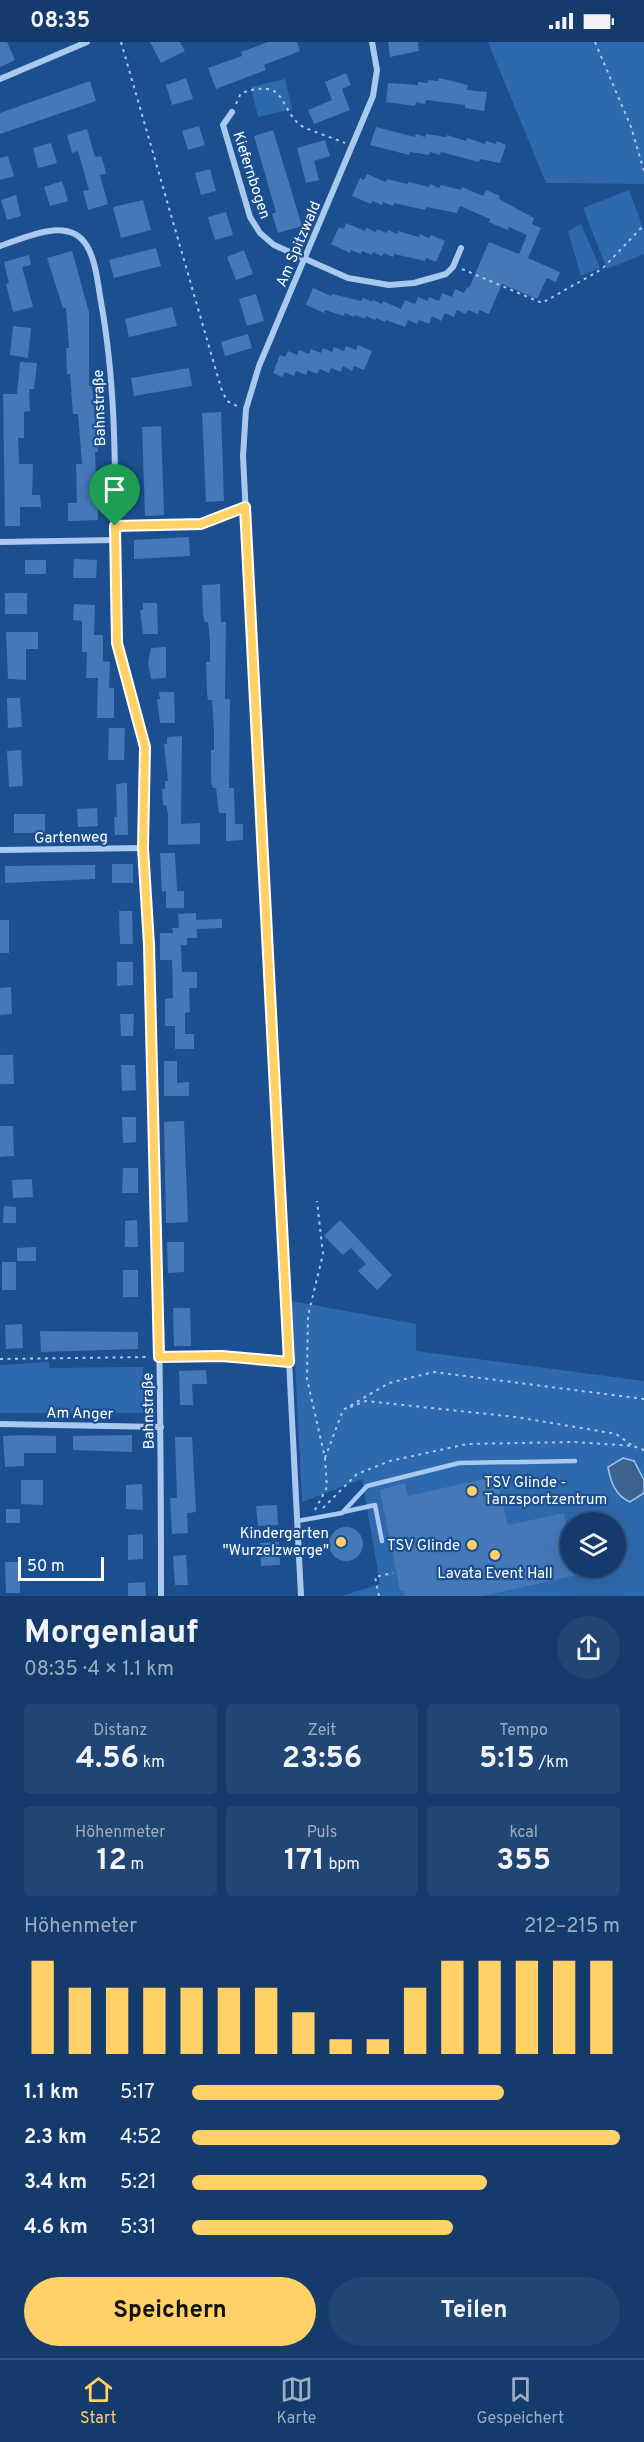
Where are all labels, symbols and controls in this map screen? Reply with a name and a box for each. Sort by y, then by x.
text: 08:35 [30,8,90,35]
street label: Kiefernbogen [228,129,274,222]
street label: Am Spitzwald [273,199,326,290]
street label: Bahnstraße [90,369,111,447]
pin [89,464,140,526]
icon: arrive [98,473,131,506]
street label: Gartenweg [34,828,108,849]
street label: Bahnstraße [139,1372,160,1449]
street label: Am Anger [46,1404,114,1425]
place label: TSV Glinde - Tanzsportzentrum [484,1474,607,1510]
marker: TSV Glinde - Tanzsportzentrum [465,1484,479,1498]
map controls [560,1512,626,1578]
button: layers [560,1512,626,1578]
place label: Kindergarten "Wurzelzwerge" [223,1525,329,1561]
marker: Kindergarten "Wurzelzwerge" [334,1535,348,1549]
place label: TSV Glinde [387,1537,460,1556]
marker: TSV Glinde [465,1538,479,1552]
marker: Lavata Event Hall [488,1548,502,1562]
scale bar [18,1554,104,1582]
text: 50 m [27,1557,65,1577]
place label: Lavata Event Hall [437,1565,553,1584]
text: Morgenlauf [24,1613,198,1655]
button: share [557,1616,620,1679]
text: 08:35 · 4 × 1.1 km [24,1657,174,1683]
text: Distanz [93,1721,147,1741]
text: Zeit [308,1721,336,1741]
text: Tempo [499,1721,548,1741]
text: 4.56 [76,1741,139,1778]
text: 23:56 [282,1741,362,1778]
text: 5:15 [479,1741,535,1778]
text: km [139,1753,165,1773]
text: /km [535,1753,568,1773]
text: Höhenmeter [75,1823,166,1843]
text: Puls [307,1823,337,1843]
text: kcal [509,1823,538,1843]
text: 12 [96,1843,127,1880]
text: 171 [284,1843,325,1880]
text: 355 [496,1843,551,1880]
text: m [127,1855,144,1875]
text: bpm [325,1855,360,1875]
text: Höhenmeter [24,1914,137,1940]
text: 212–215 m [524,1914,620,1940]
text: 1.1 km [24,2080,79,2106]
text: 5:17 [120,2080,155,2106]
text: 2.3 km [24,2125,87,2151]
text: 4:52 [120,2125,161,2151]
text: 3.4 km [24,2170,87,2196]
text: 5:21 [120,2170,157,2196]
text: 4.6 km [24,2215,88,2241]
text: 5:31 [120,2215,156,2241]
button: Speichern [24,2277,316,2346]
button: Teilen [328,2277,620,2346]
tab: Start [80,2373,116,2429]
tab: Karte [277,2373,316,2429]
tab: Gespeichert [476,2373,564,2429]

